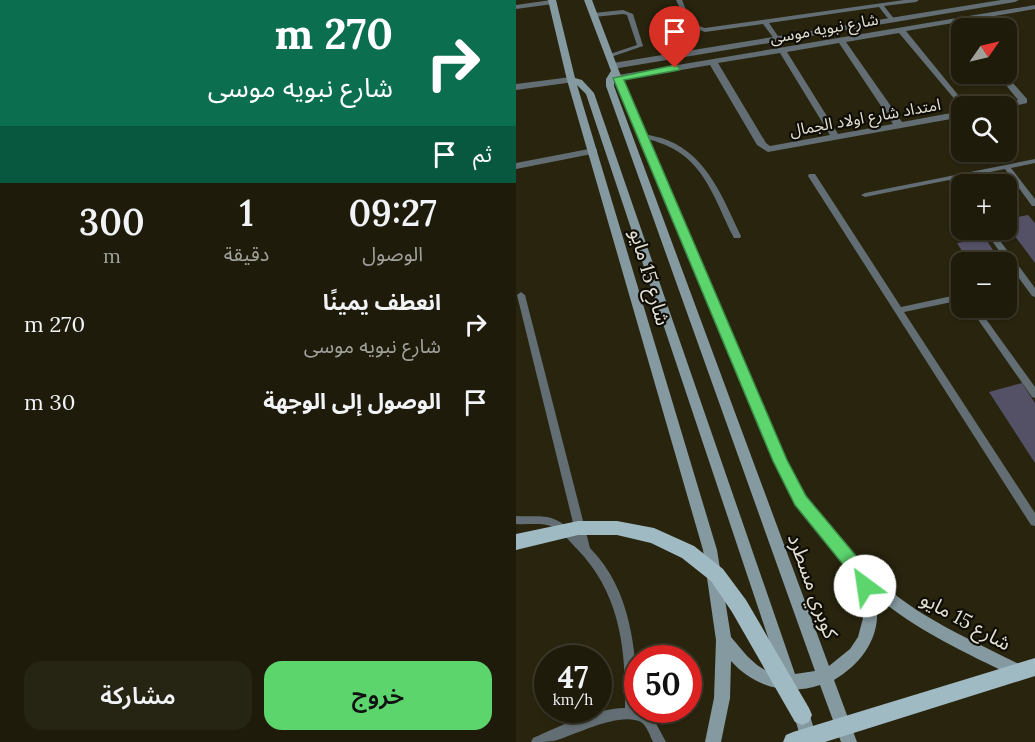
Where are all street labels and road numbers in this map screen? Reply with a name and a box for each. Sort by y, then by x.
street label: شارع نبويه موسى [768,9,880,50]
street label: امتداد شارع اولاد الجمال [788,94,943,143]
street label: شارع 15 مايو [622,226,676,329]
street label: كوبري مسطرد [779,530,844,644]
street label: شارع 15 مايو [915,586,1016,658]

